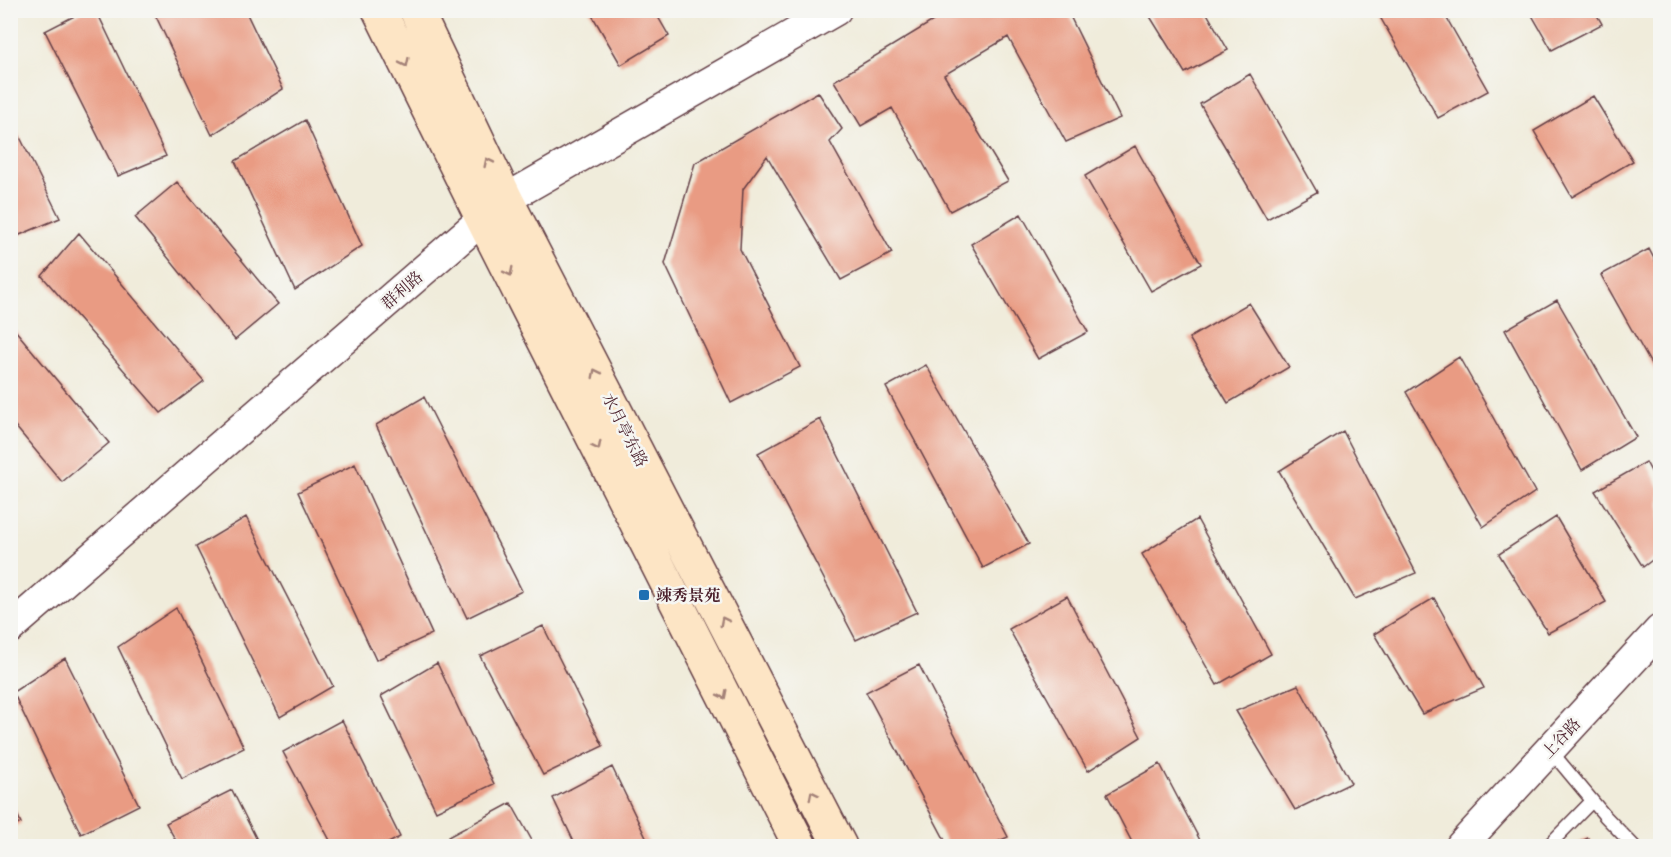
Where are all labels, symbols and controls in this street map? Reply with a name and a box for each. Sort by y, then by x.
one-way arrow [398,57,410,68]
one-way arrow [484,157,496,168]
one-way arrow [502,266,513,277]
street label: 群利路 [378,267,426,313]
one-way arrow [592,369,603,380]
street label: 水月亭东路 [598,390,652,470]
one-way arrow [590,440,601,451]
place label: 竦秀景苑 [656,586,721,605]
marker: 竦秀景苑 [637,588,651,602]
one-way arrow [720,617,731,628]
one-way arrow [716,689,728,700]
street label: 上谷路 [1538,714,1584,762]
one-way arrow [809,790,820,801]

